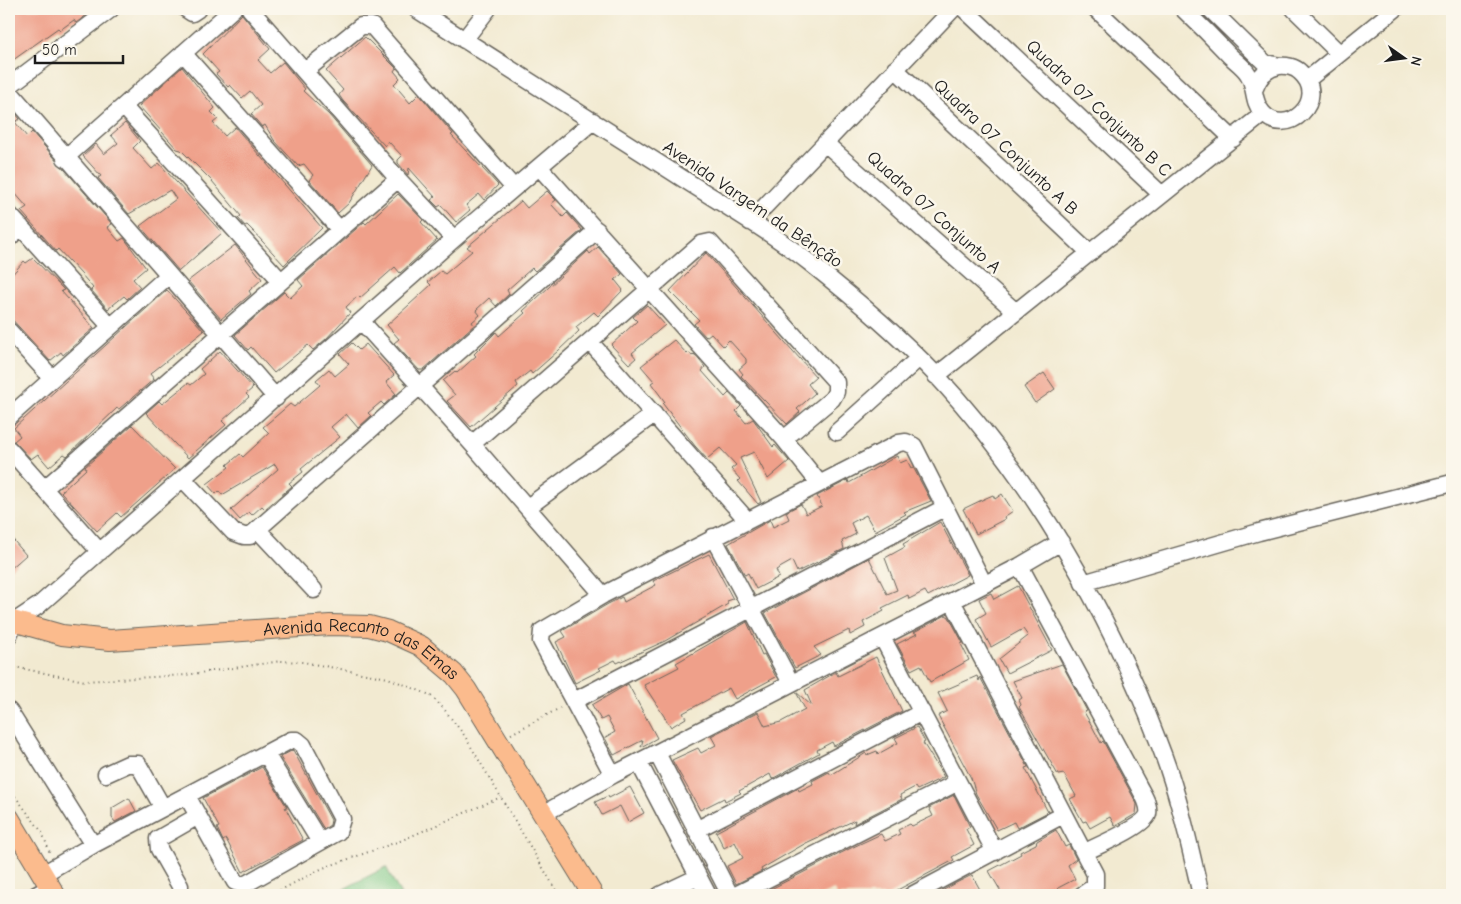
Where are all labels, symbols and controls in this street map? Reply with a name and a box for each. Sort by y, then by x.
scale bar [35,32,122,64]
north arrow [1378,32,1428,82]
street label: Quadra 07 Conjunto B C [1022,36,1176,181]
text: 50 m [42,41,77,59]
text: N [1407,55,1425,68]
street label: Quadra 07 Conjunto A B [929,74,1083,220]
street label: Avenida Vargem da Bênção [659,136,846,272]
street label: Quadra 07 Conjunto A [863,146,1005,278]
street label: Avenida Recanto das Emas [263,615,463,684]

